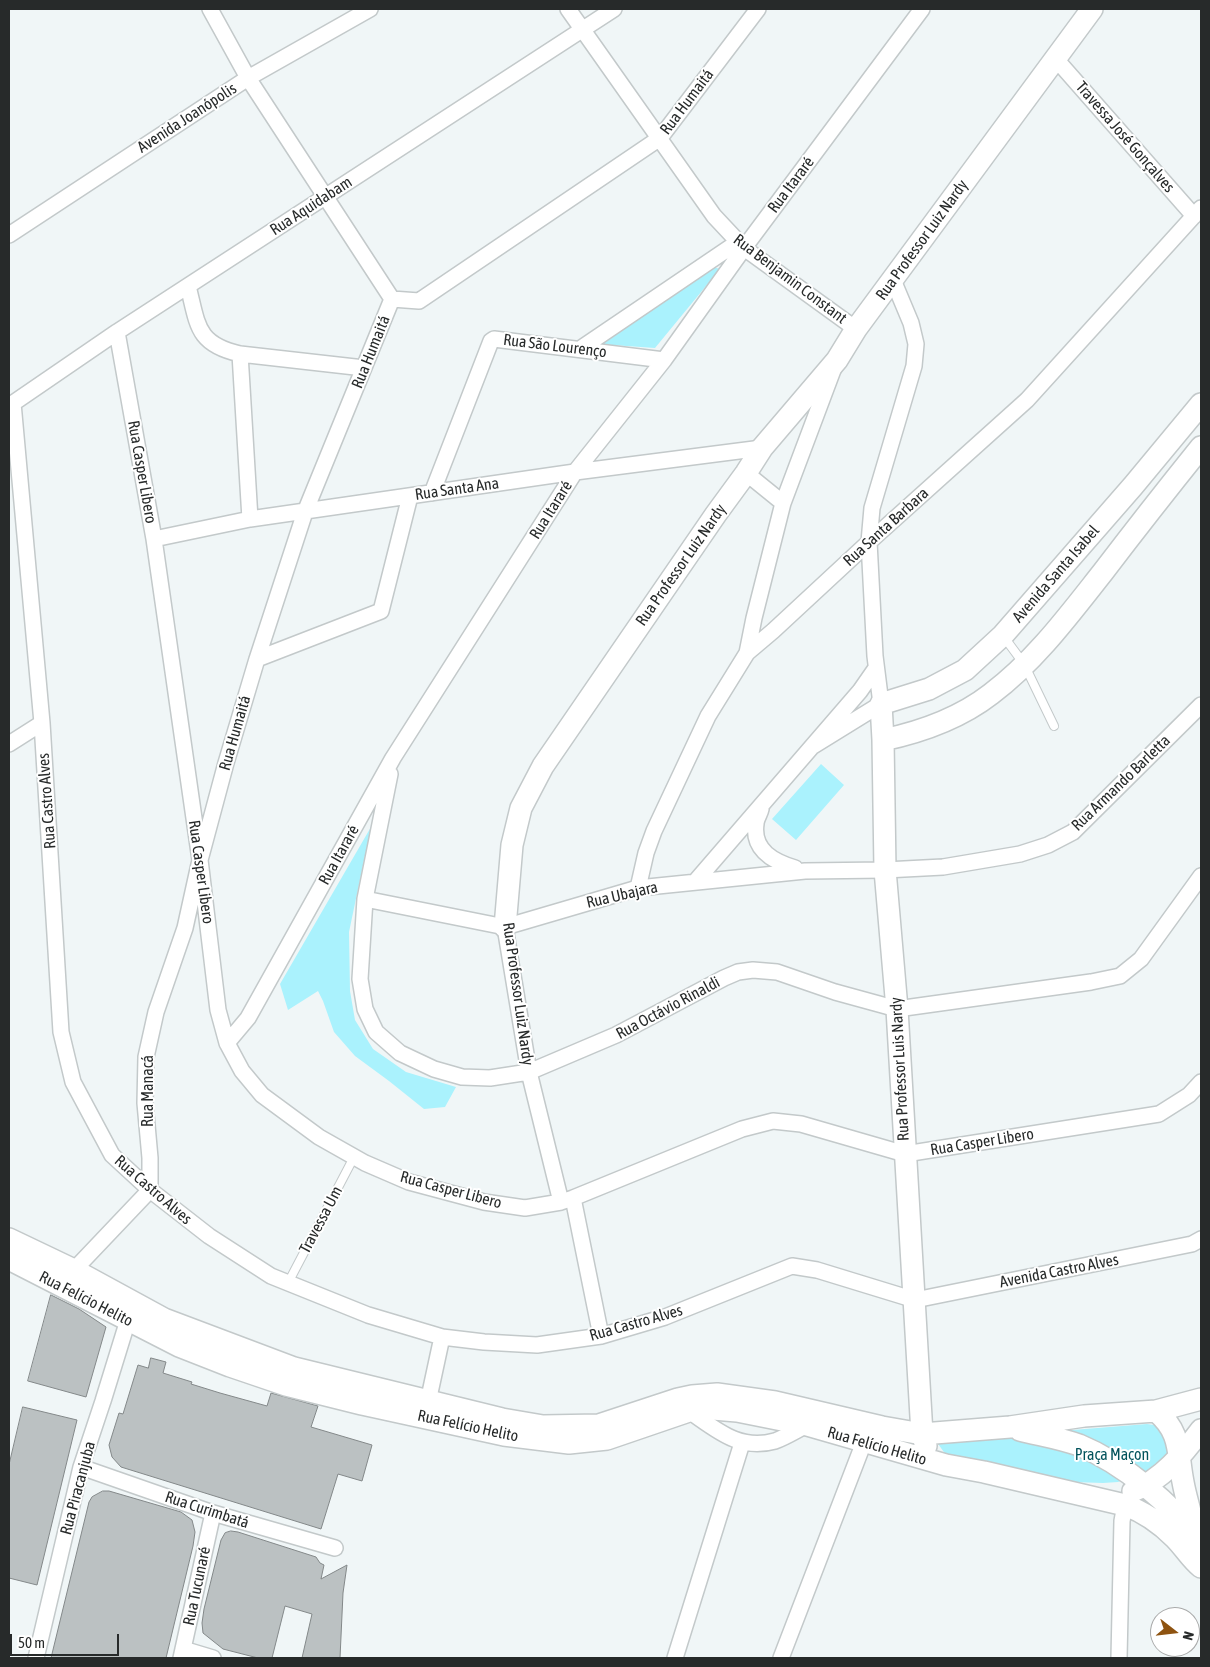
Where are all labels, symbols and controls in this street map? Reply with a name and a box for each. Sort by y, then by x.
street label: Rua Humaitá [656,65,718,139]
street label: Travessa José Gonçalves [1072,78,1178,196]
street label: Avenida Joanópolis [134,79,240,157]
street label: Rua Itararé [764,153,818,217]
street label: Rua Aquidabam [266,172,356,240]
street label: Rua Professor Luiz Nardy [872,176,972,304]
street label: Rua Benjamin Constant [730,230,850,328]
street label: Rua Humaitá [348,313,394,391]
street label: Rua São Lourenço [502,330,608,362]
street label: Rua Casper Libero [123,419,161,525]
street label: Rua Santa Ana [414,474,500,504]
street label: Rua Itararé [526,477,576,543]
street label: Rua Santa Barbara [839,484,933,570]
street label: Rua Professor Luiz Nardy [632,500,730,630]
street label: Avenida Santa Isabel [1009,521,1103,627]
street label: Rua Humaitá [215,693,255,773]
street label: Rua Armando Barletta [1068,731,1174,835]
street label: Rua Castro Alves [34,752,60,850]
street label: Rua Casper Libero [184,819,218,925]
street label: Rua Itararé [315,822,363,888]
street label: Rua Ubajara [584,877,660,913]
street label: Rua Professor Luiz Nardy [498,921,538,1067]
street label: Rua Octávio Rinaldi [613,973,723,1043]
street label: Rua Professor Luis Nardy [887,997,913,1141]
street label: Rua Manacá [138,1055,158,1127]
street label: Rua Casper Libero [929,1124,1035,1160]
street label: Rua Castro Alves [110,1151,196,1229]
street label: Rua Casper Libero [398,1167,504,1213]
street label: Travessa Um [295,1183,347,1257]
street label: Avenida Castro Alves [998,1250,1120,1292]
street label: Rua Felício Helito [36,1267,136,1331]
street label: Rua Castro Alves [587,1301,685,1345]
street label: Rua Felício Helito [416,1406,520,1446]
street label: Rua Felício Helito [825,1423,929,1469]
street label: Rua Piracanjuba [56,1439,100,1537]
park label: Praça Maçon [1075,1445,1149,1465]
street label: Rua Curimbatá [163,1487,251,1533]
street label: Rua Tucunaré [179,1545,215,1627]
north arrow [1150,1607,1200,1657]
scale bar [12,1624,121,1656]
text: N [1180,1630,1197,1642]
text: 50 m [18,1634,45,1651]

